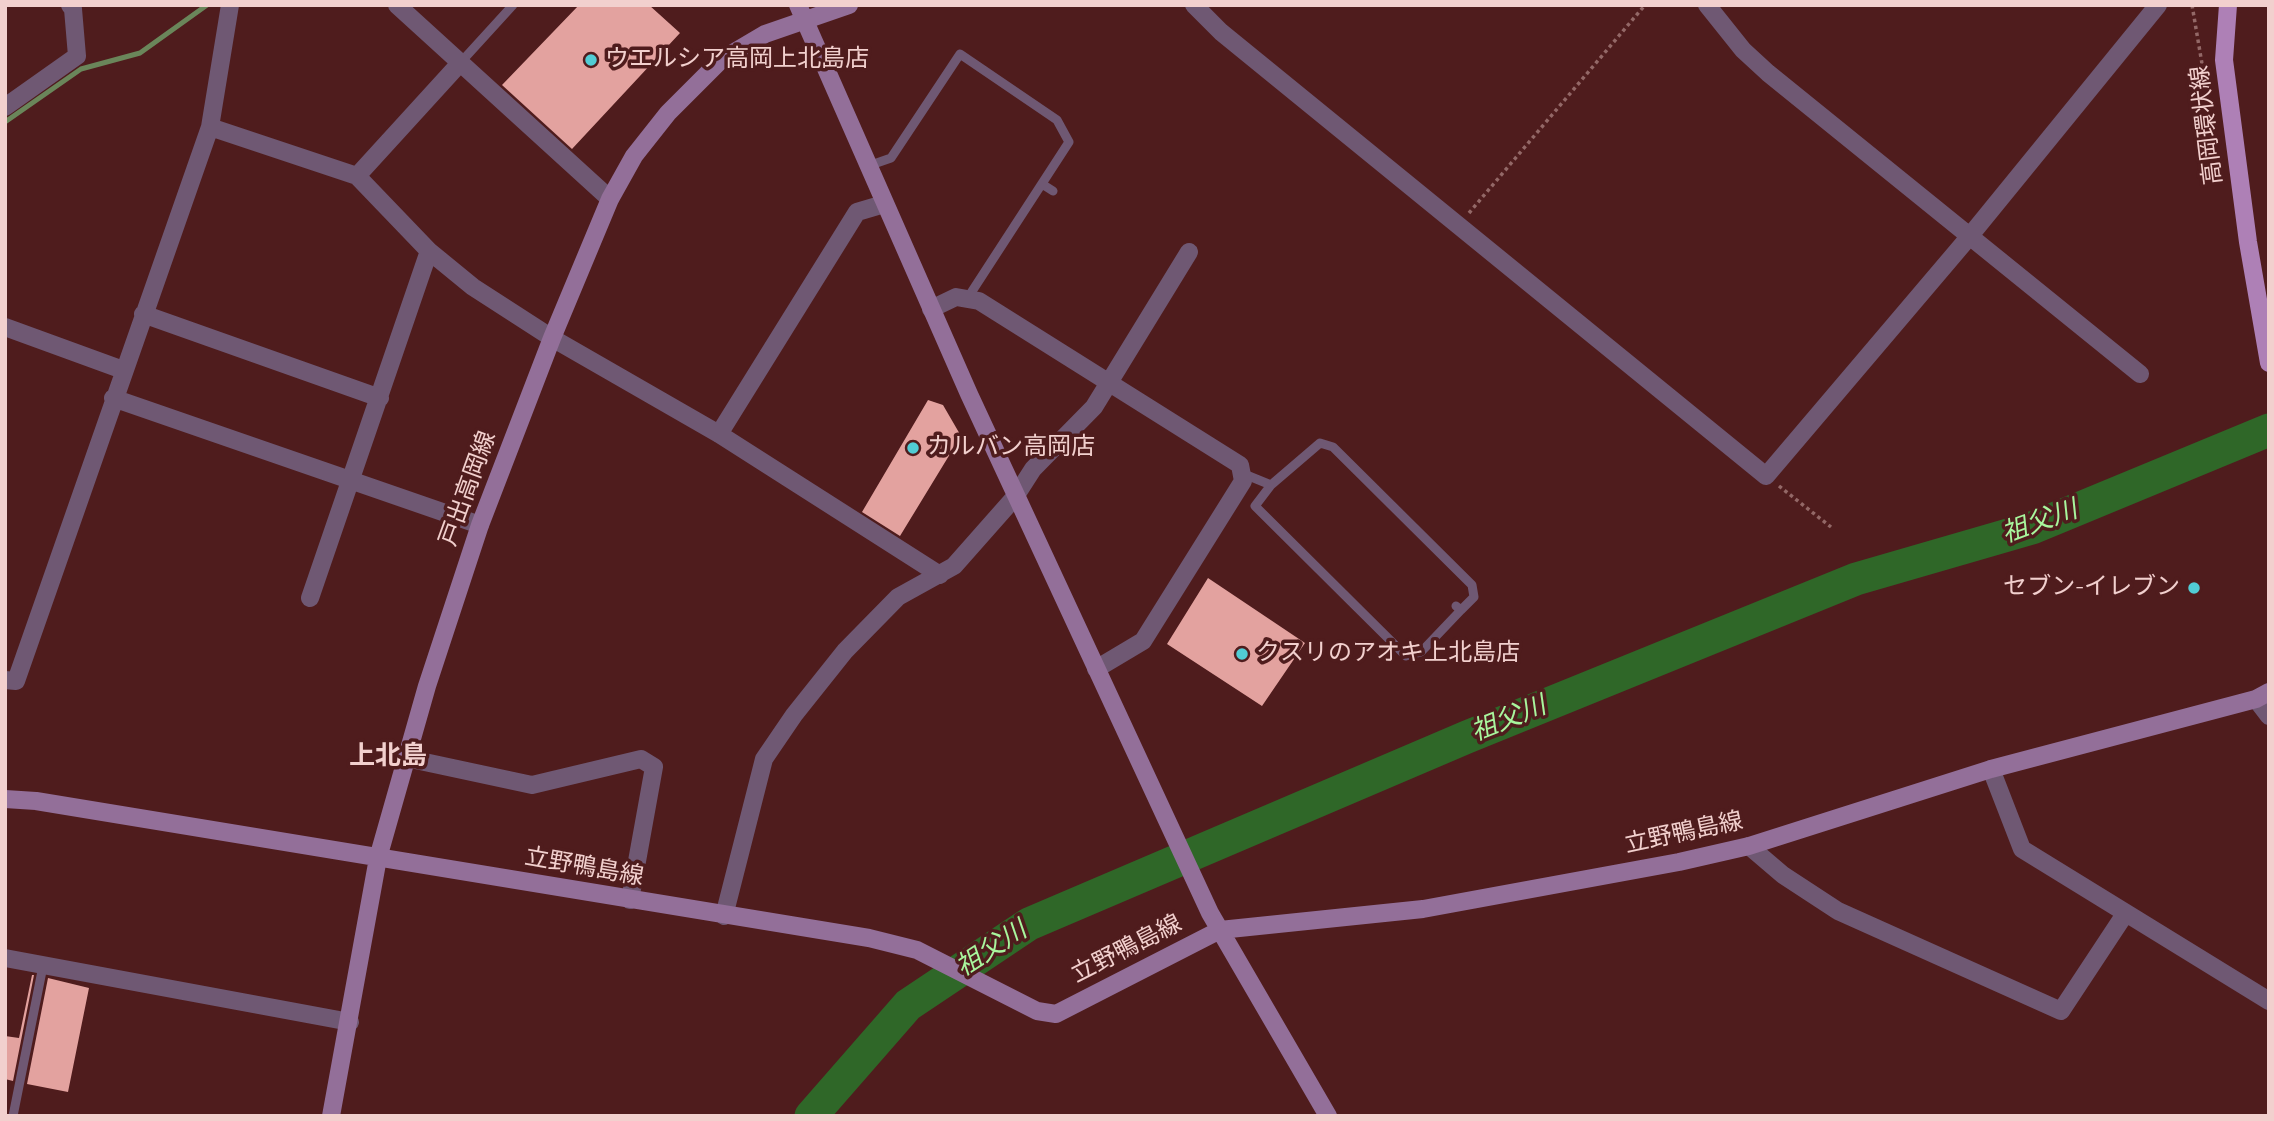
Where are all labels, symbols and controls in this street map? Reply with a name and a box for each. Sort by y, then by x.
place label: ウエルシア高岡上北島店 [605,46,869,74]
marker: ウエルシア高岡上北島店 [583,52,599,68]
street label: 高岡環状線 [2186,64,2230,186]
street label: 戸出高岡線 [435,428,503,550]
place label: カルバン高岡店 [927,434,1095,462]
marker: カルバン高岡店 [905,440,921,456]
water label: 祖父川 [1998,495,2082,551]
place label: セブン-イレブン [2003,574,2180,602]
marker: セブン-イレブン [2186,580,2202,596]
place label: クスリのアオキ上北島店 [1256,640,1520,668]
marker: クスリのアオキ上北島店 [1234,646,1250,662]
water label: 祖父川 [1467,691,1551,749]
district label: 上北島 [349,741,427,773]
street label: 立野鴨島線 [1622,807,1746,861]
street label: 立野鴨島線 [522,843,646,893]
street label: 立野鴨島線 [1067,910,1187,990]
water label: 祖父川 [951,916,1033,984]

